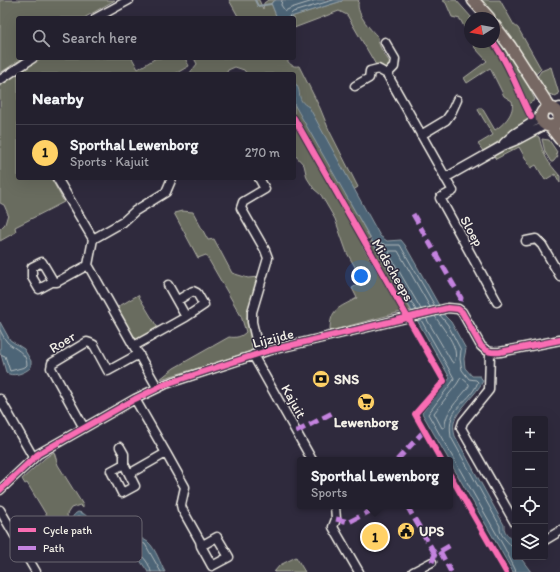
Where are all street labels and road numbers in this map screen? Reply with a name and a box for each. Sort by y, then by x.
street label: Sloep [456,213,487,250]
street label: Midscheeps [368,236,417,304]
street label: Lijzijde [251,325,296,352]
street label: Roer [46,328,79,357]
street label: Kajuit [277,381,310,421]

